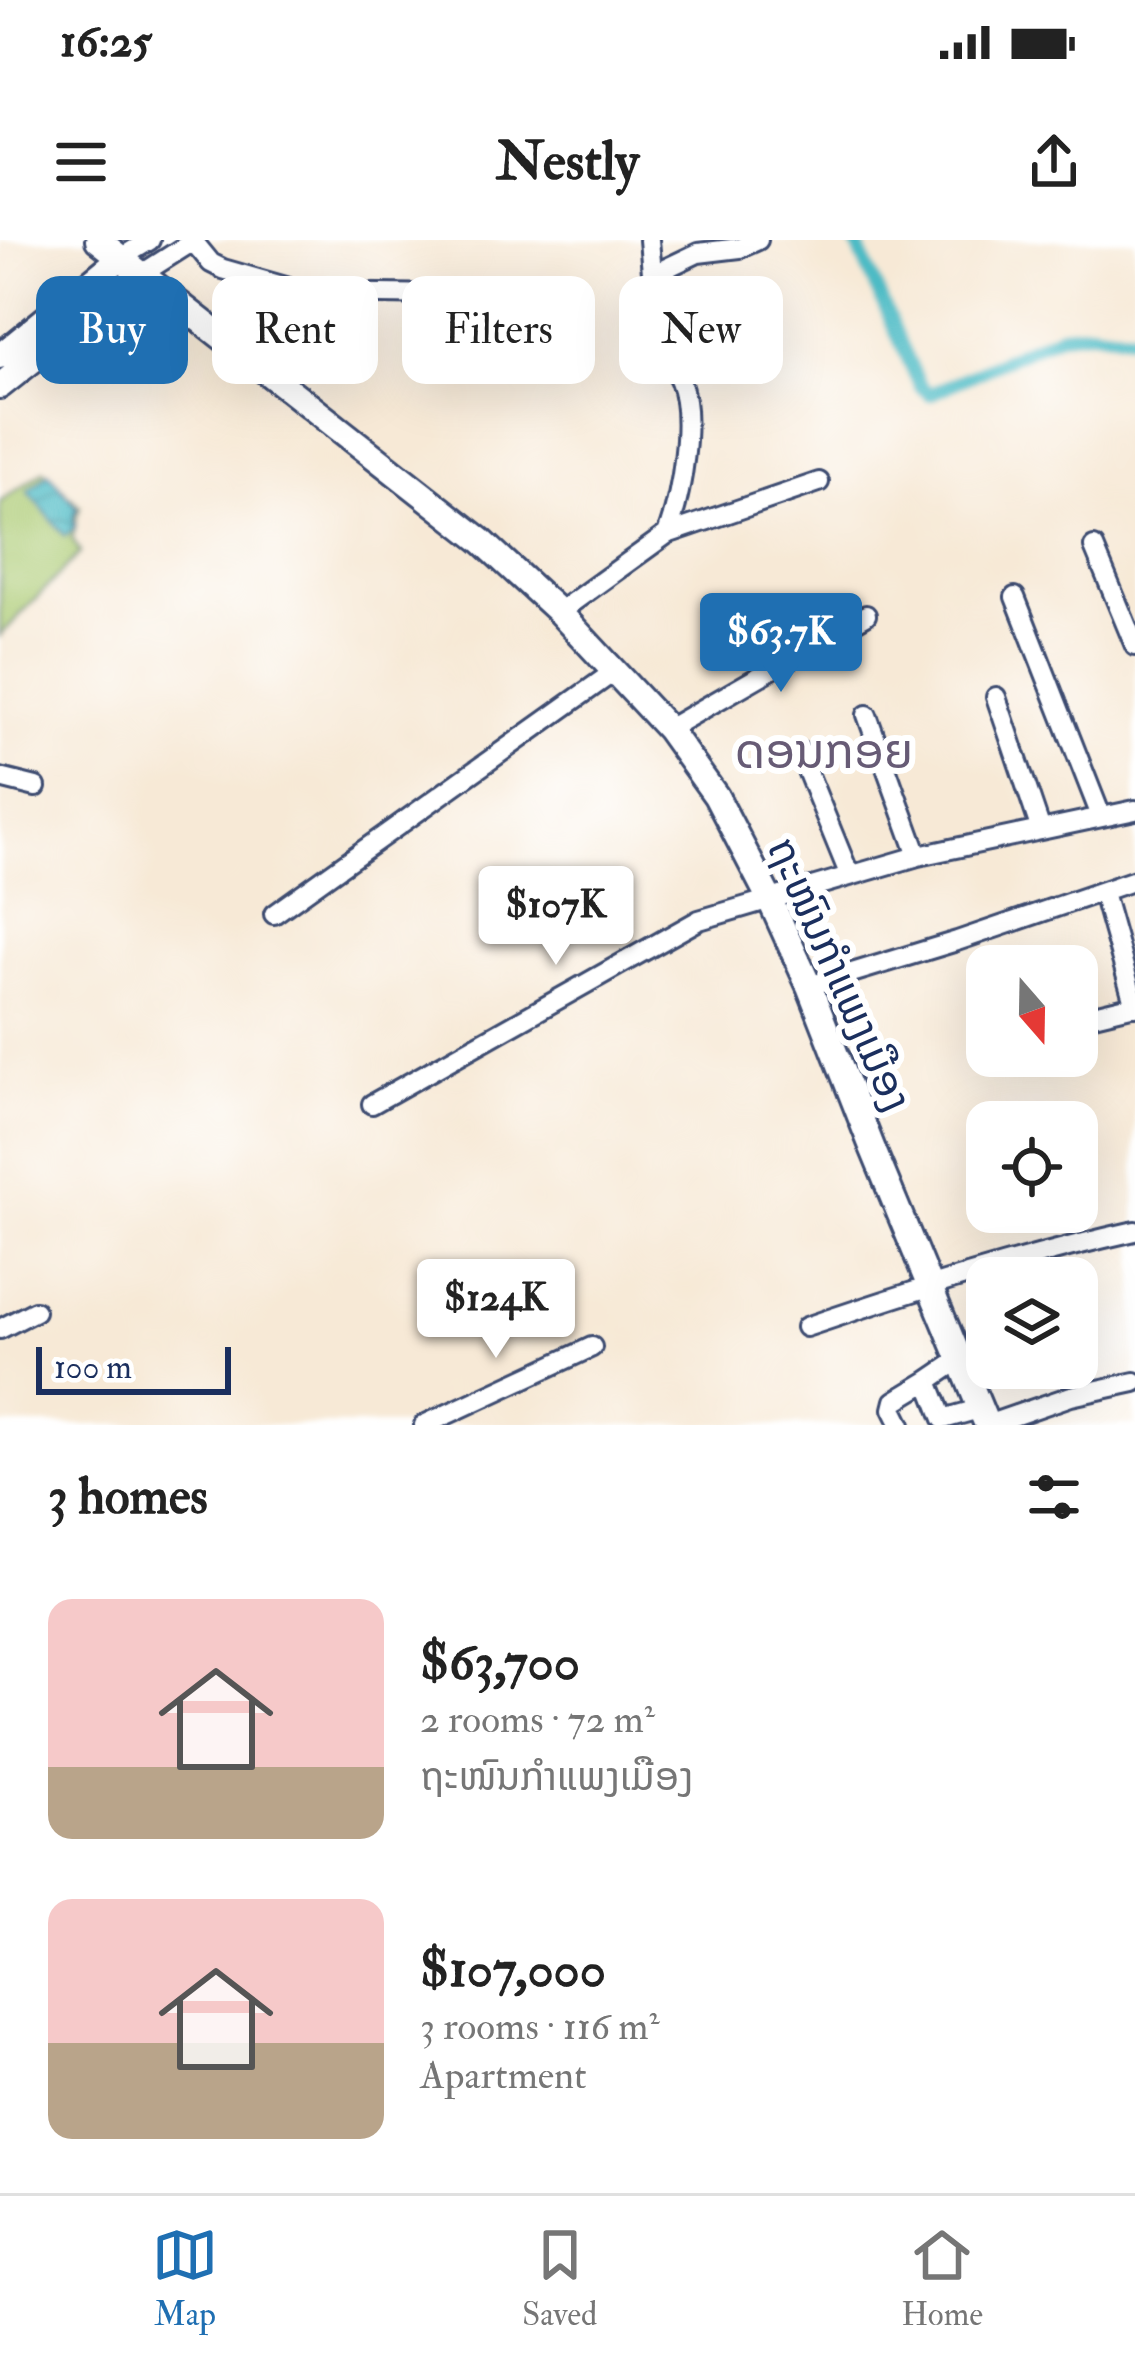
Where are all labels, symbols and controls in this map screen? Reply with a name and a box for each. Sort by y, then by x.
text: 16:25 [60,14,152,70]
text: Nestly [496,128,639,196]
icon: menu [48,129,114,195]
icon: share [1021,129,1087,195]
chip: Buy [36,276,188,384]
chip: Rent [212,276,378,384]
chip: Filters [402,276,595,384]
chip: New [619,276,783,384]
pin: $63.7K [683,593,879,695]
text: $63.7K [727,607,835,656]
district label: ດອນກອຍ [735,723,913,783]
street label: ຖະໜົນກຳແພງເມືອງ [755,830,922,1120]
pin: $107K [472,866,640,968]
text: $107K [506,880,606,929]
north arrow [966,945,1098,1077]
map controls [966,945,1098,1389]
button: locate [966,1101,1098,1233]
button: layers [966,1257,1098,1389]
pin: $124K [412,1259,580,1361]
text: $124K [444,1273,548,1322]
scale bar [36,1341,231,1394]
text: 100 m [54,1347,132,1388]
icon: filters [1021,1464,1087,1530]
text: 3 homes [48,1465,208,1529]
text: $63,700 [420,1631,580,1695]
icon: home [144,1647,288,1791]
text: 2 rooms · 72 m² [420,1695,655,1744]
text: ຖະໜົນກຳແພງເມືອງ [420,1753,693,1802]
text: $107,000 [420,1938,606,2002]
icon: home [144,1947,288,2091]
text: 3 rooms · 116 m² [420,2002,660,2051]
text: Apartment [420,2051,587,2100]
tab: Map [152,2222,218,2335]
tab: Saved [522,2222,597,2335]
tab: Home [901,2222,983,2335]

